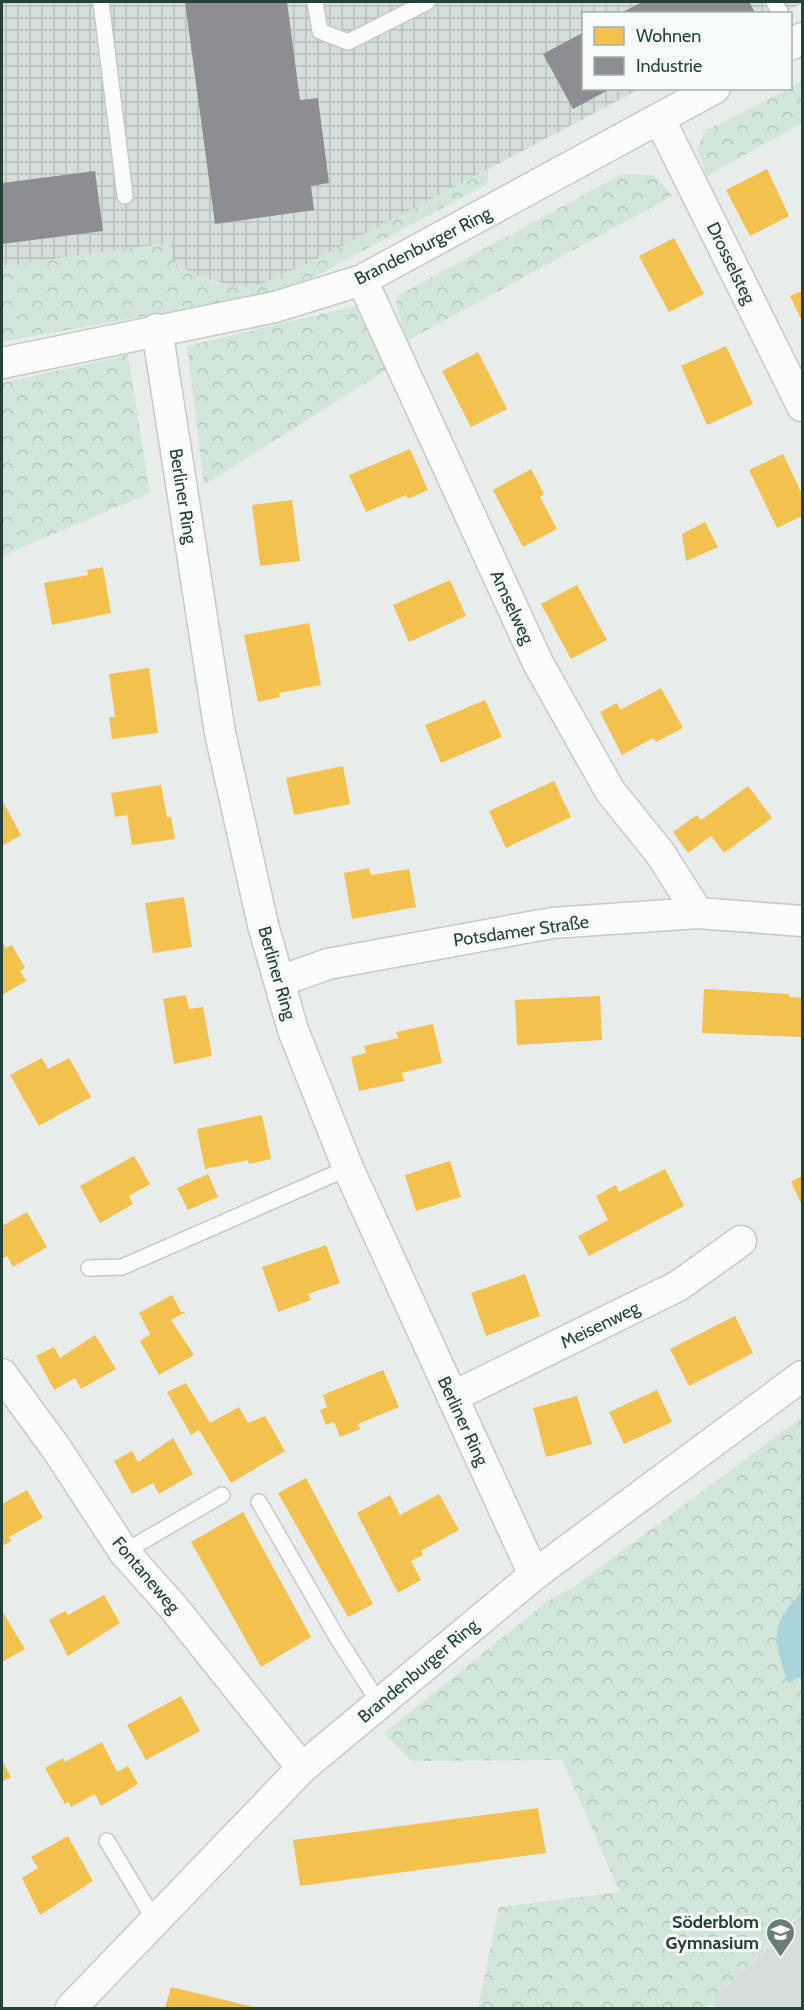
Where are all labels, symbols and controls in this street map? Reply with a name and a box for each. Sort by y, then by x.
legend [582,12,792,90]
text: Wohnen [636,25,701,47]
text: Industrie [636,55,702,77]
street label: Brandenburger Ring [351,202,496,290]
street label: Drosselsteg [702,218,761,308]
street label: Berliner Ring [165,447,202,546]
street label: Amselweg [485,567,539,648]
street label: Potsdamer Straße [452,911,590,951]
street label: Berliner Ring [253,924,301,1023]
street label: Meisenweg [557,1296,644,1354]
street label: Berliner Ring [433,1373,494,1470]
street label: Fontaneweg [107,1532,185,1619]
street label: Brandenburger Ring [353,1613,484,1728]
place label: Söderblom Gymnasium [666,1911,759,1954]
school or university icon: Söderblom Gymnasium [764,1916,796,1958]

